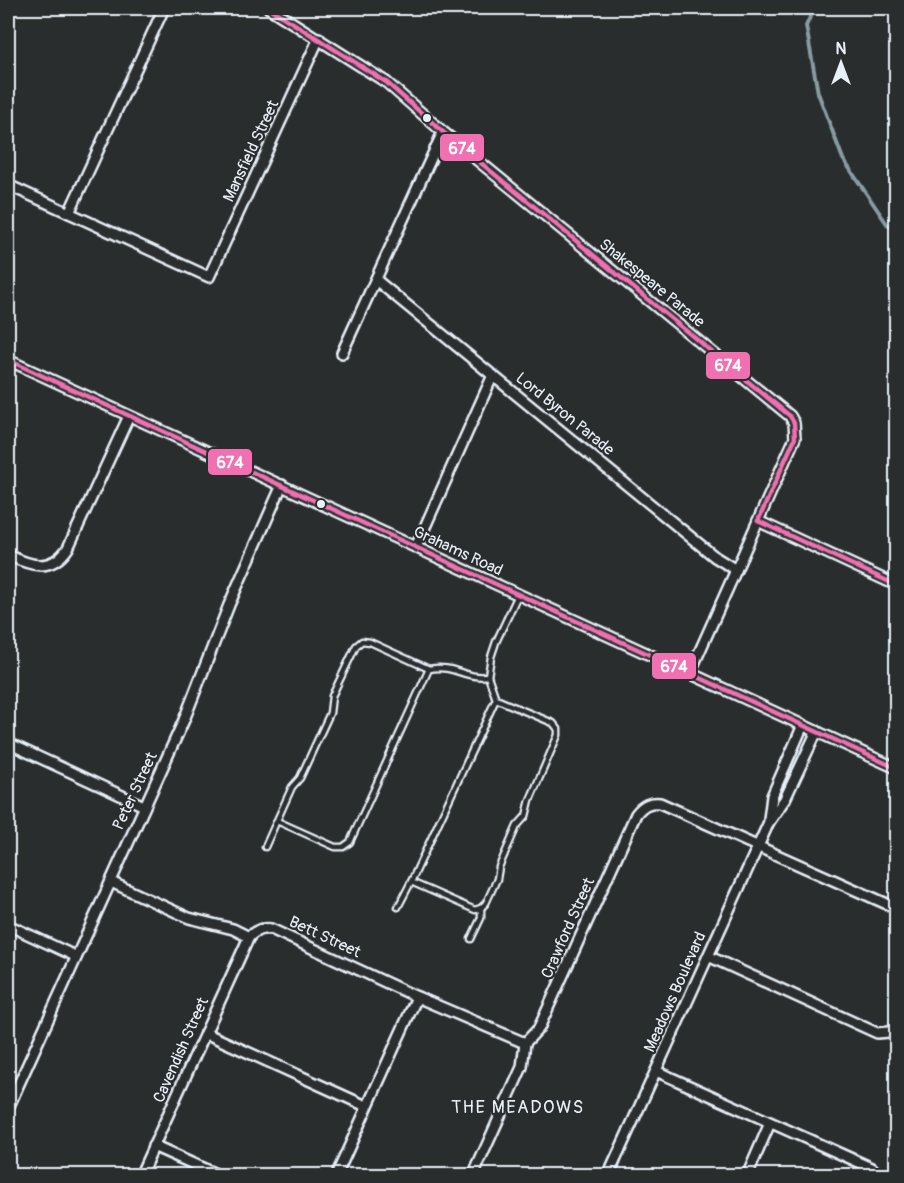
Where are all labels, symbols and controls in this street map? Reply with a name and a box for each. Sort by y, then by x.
north arrow [811,33,871,93]
text: N [836,39,847,59]
street label: Mansfield Street [219,96,284,205]
unlabelled marker [421,112,433,124]
line badge: 674 [439,133,485,162]
text: 674 [449,139,476,159]
street label: Shakespeare Parade [595,234,709,332]
line badge: 674 [705,351,751,380]
text: 674 [715,356,742,376]
street label: Lord Byron Parade [512,368,618,460]
line badge: 674 [207,448,253,476]
text: 674 [217,453,244,473]
unlabelled marker [315,498,327,510]
street label: Grahams Road [410,522,506,580]
line badge: 674 [651,652,697,680]
text: 674 [661,657,688,677]
street label: Peter Street [108,748,162,833]
street label: Crawford Street [537,874,599,981]
street label: Bett Street [286,912,364,963]
street label: Meadows Boulevard [640,929,710,1055]
street label: Cavendish Street [149,994,213,1106]
district label: THE MEADOWS [451,1096,585,1119]

